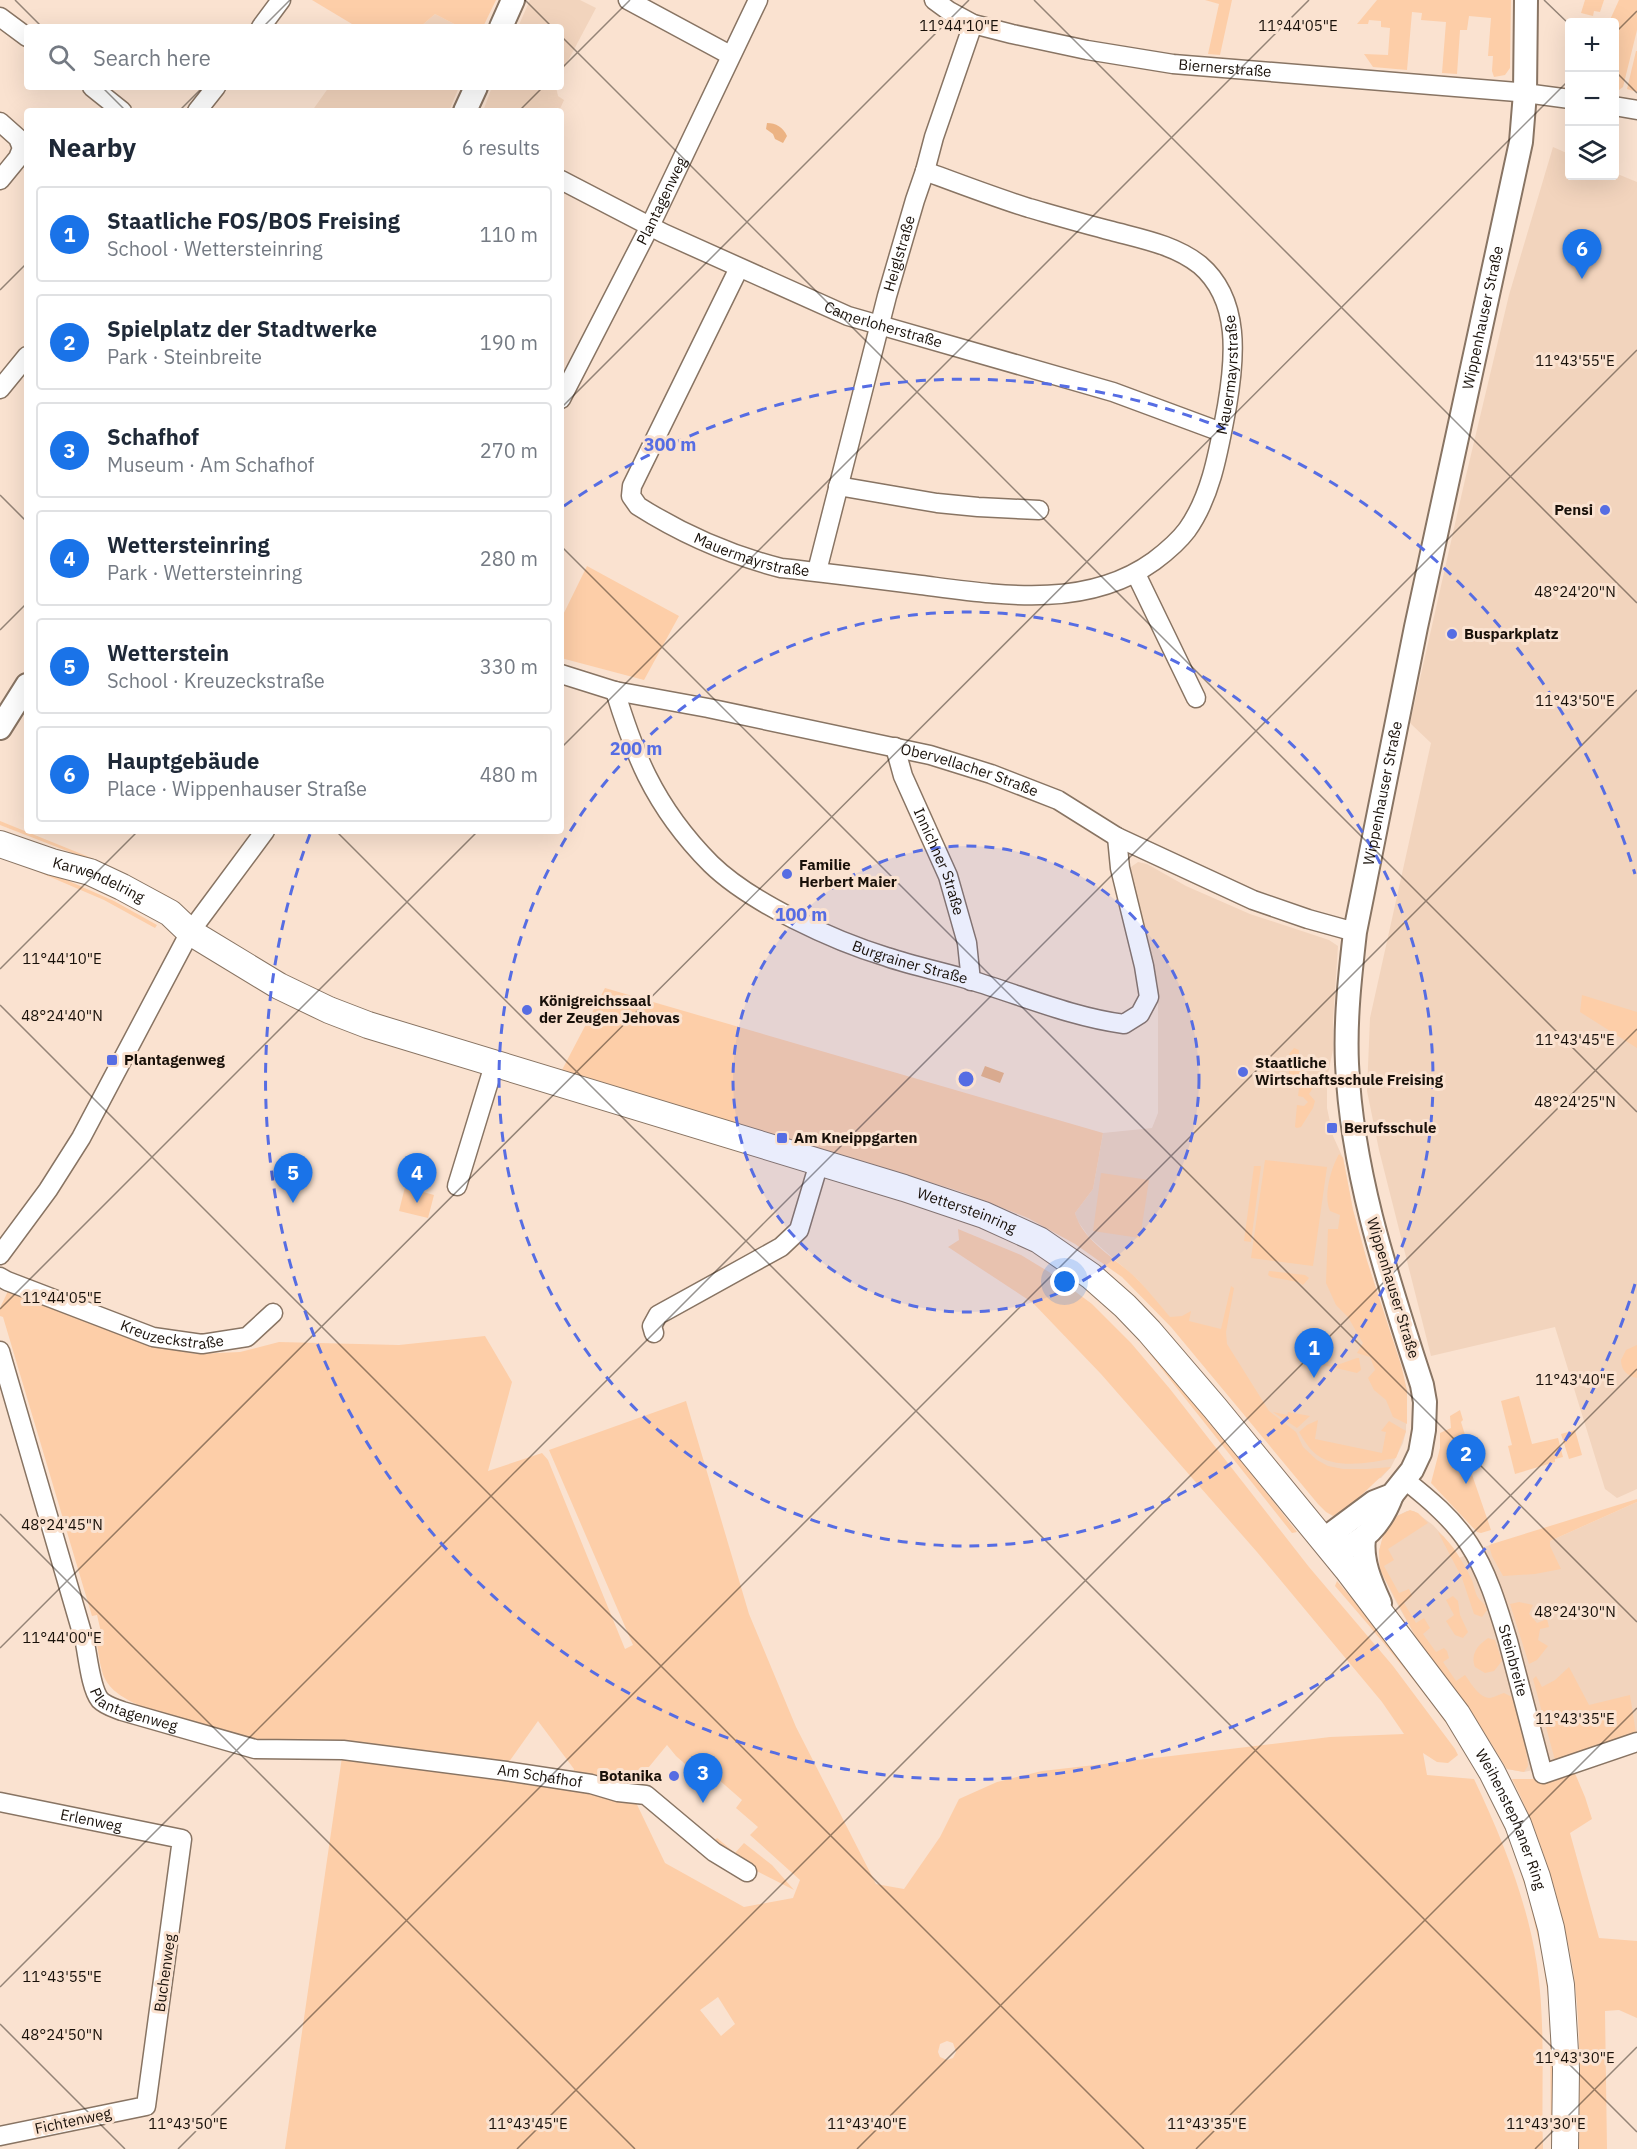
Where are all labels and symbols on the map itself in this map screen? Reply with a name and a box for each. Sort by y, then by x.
text: 11°44'10"E [919,16,999,35]
text: 11°44'05"E [1258,16,1338,35]
street label: Biernerstraße [1178,54,1272,81]
street label: Plantagenweg [632,154,691,248]
street label: Heiglstraße [879,213,919,294]
pin: 6 [1562,230,1602,279]
street label: Wippenhauser Straße [1458,244,1507,391]
street label: Camerloherstraße [821,297,945,352]
street label: Mauermayrstraße [1212,313,1242,436]
text: 11°43'55"E [1535,351,1615,370]
text: 300 m [644,433,696,456]
place label: Pensi [1554,500,1593,519]
marker: Pensi [1598,503,1612,517]
street label: Mauermayrstraße [691,528,810,580]
text: 48°24'20"N [1534,582,1616,601]
place label: Busparkplatz [1464,624,1559,643]
marker: Busparkplatz [1445,627,1459,641]
text: 11°43'50"E [1535,691,1615,710]
street label: Wippenhauser Straße [1359,719,1406,867]
text: 200 m [610,737,662,760]
street label: Obervellacher Straße [899,739,1041,800]
street label: Innichner Straße [910,805,969,917]
street label: Karwendelring [51,853,148,907]
place label: Familie Herbert Maier [799,855,897,891]
marker: Familie Herbert Maier [780,867,794,881]
text: 100 m [775,903,827,926]
street label: Burgrainer Straße [850,936,970,988]
text: 11°44'10"E [22,949,102,968]
place label: Königreichssaal der Zeugen Jehovas [539,991,680,1027]
marker: Königreichssaal der Zeugen Jehovas [520,1003,534,1017]
text: 48°24'40"N [21,1006,103,1025]
text: 11°43'45"E [1535,1030,1615,1049]
place label: Plantagenweg [124,1050,226,1069]
marker: Plantagenweg [105,1053,119,1067]
place label: Staatliche Wirtschaftsschule Freising [1255,1053,1444,1089]
marker: Staatliche Wirtschaftsschule Freising [1236,1065,1250,1079]
centre of rings [956,1069,976,1089]
text: 48°24'25"N [1534,1092,1616,1111]
place label: Berufsschule [1344,1118,1436,1137]
marker: Berufsschule [1325,1121,1339,1135]
place label: Am Kneippgarten [794,1128,917,1147]
marker: Am Kneippgarten [775,1131,789,1145]
pin: 5 [274,1154,312,1203]
pin: 4 [398,1154,436,1203]
street label: Wettersteinring [915,1183,1019,1237]
street label: Wippenhauser Straße [1363,1215,1424,1361]
your location [1050,1267,1079,1296]
text: 11°44'05"E [22,1288,102,1307]
street label: Kreuzeckstraße [118,1315,225,1353]
pin: 1 [1294,1328,1334,1378]
text: 11°43'40"E [1535,1370,1615,1389]
pin: 2 [1446,1434,1486,1484]
text: 48°24'45"N [21,1515,103,1534]
text: 48°24'30"N [1534,1602,1616,1621]
street label: Steinbreite [1495,1622,1532,1699]
text: 11°44'00"E [22,1628,102,1647]
street label: Plantagenweg [86,1685,180,1735]
text: 11°43'35"E [1535,1709,1615,1728]
street label: Weihenstephaner Ring [1471,1746,1550,1892]
pin: 3 [684,1754,722,1803]
street label: Am Schafhof [496,1760,584,1792]
place label: Botanika [599,1766,662,1785]
marker: Botanika [667,1769,681,1783]
street label: Erlenweg [59,1804,124,1836]
street label: Buchenweg [150,1933,179,2013]
text: 11°43'55"E [22,1967,102,1986]
text: 48°24'50"N [21,2025,103,2044]
text: 11°43'30"E [1535,2048,1615,2067]
street label: Fichtenweg [33,2103,113,2138]
text: 11°43'50"E [148,2114,228,2133]
text: 11°43'45"E [488,2114,568,2133]
text: 11°43'40"E [827,2114,907,2133]
text: 11°43'35"E [1167,2114,1247,2133]
text: 11°43'30"E [1506,2114,1586,2133]

